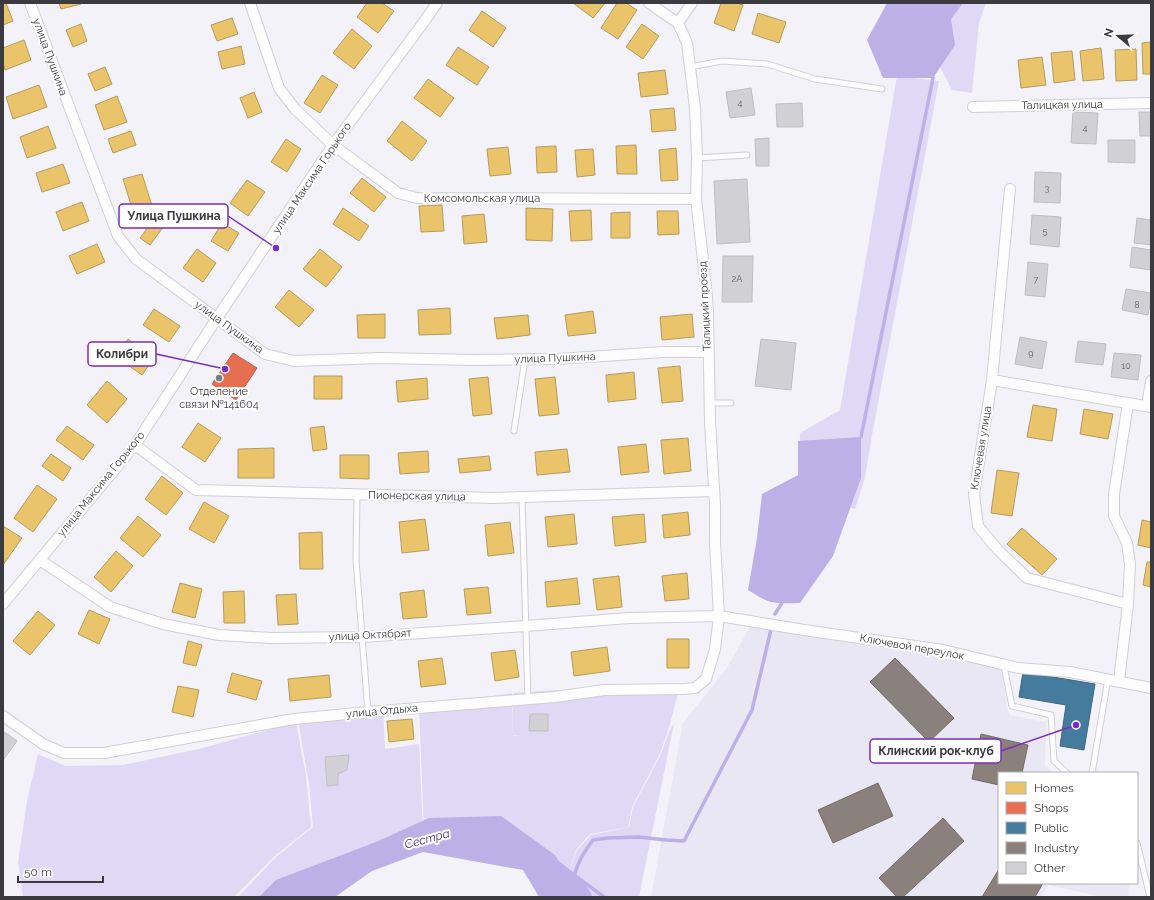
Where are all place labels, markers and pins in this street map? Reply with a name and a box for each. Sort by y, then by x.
callout: Улица Пушкина [119,204,228,228]
callout: Колибри [88,342,156,366]
marker: Отделение связи №141604 [214,373,224,383]
place label: Отделение связи №141604 [179,385,259,411]
callout: Клинский рок-клуб [870,739,1001,763]

